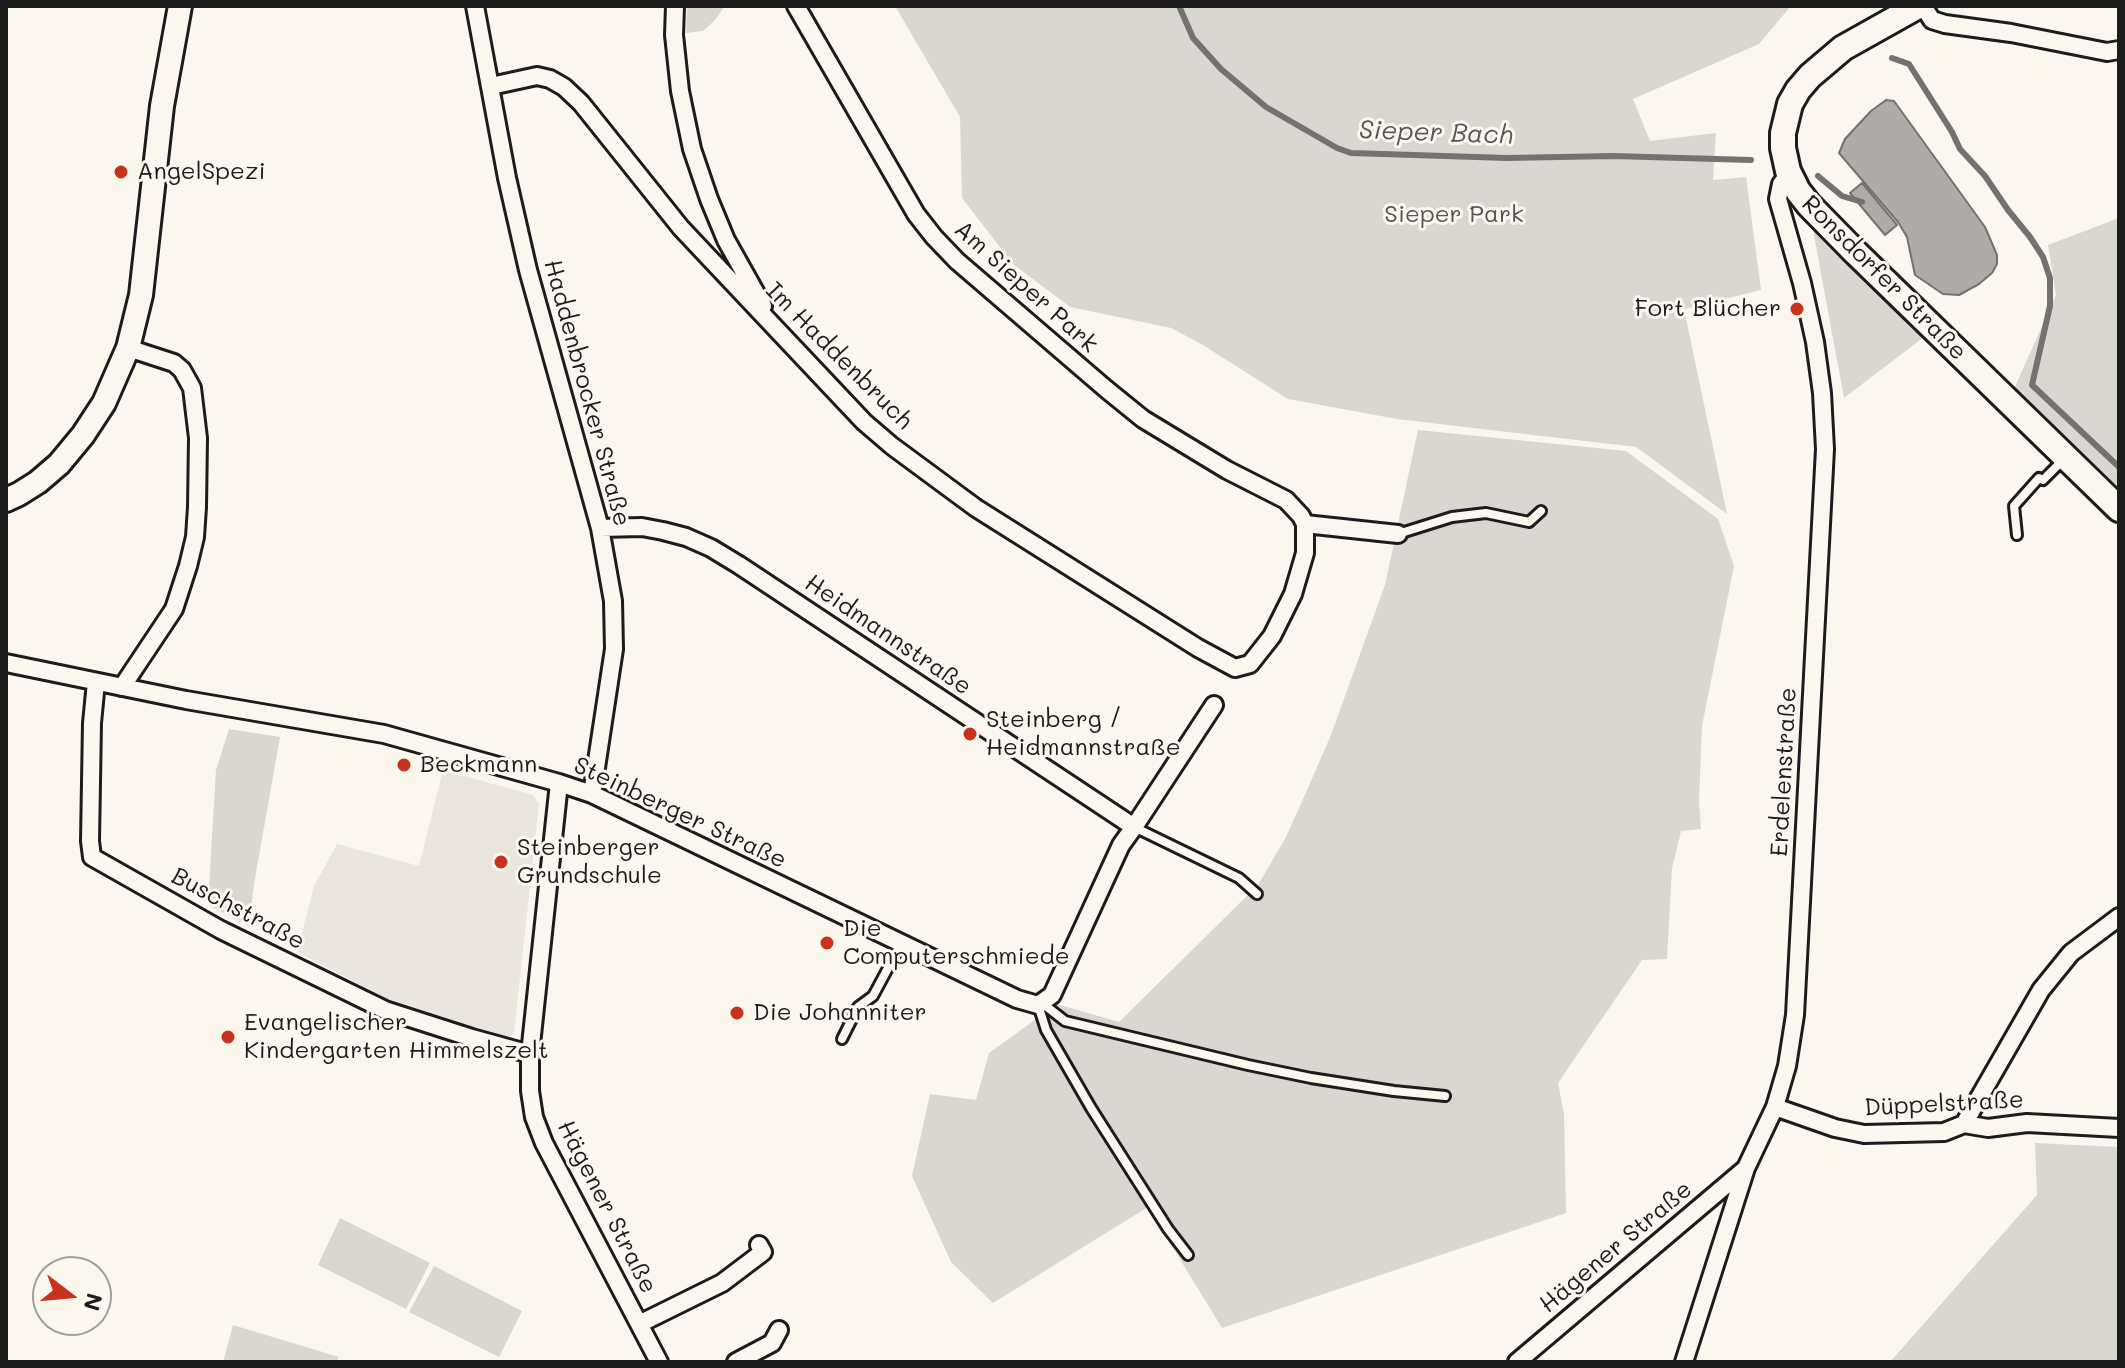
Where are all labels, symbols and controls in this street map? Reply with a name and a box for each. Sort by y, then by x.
water label: Sieper Bach [1358,115,1514,151]
place label: AngelSpezi [137,158,266,186]
marker: AngelSpezi [112,163,130,181]
street label: Ronsdorfer Straße [1796,190,1972,366]
park label: Sieper Park [1384,201,1524,229]
street label: Am Sieper Park [948,215,1104,359]
street label: Haddenbrocker Straße [538,257,636,529]
street label: Im Haddenbruch [759,276,919,436]
place label: Fort Blücher [1634,295,1781,323]
marker: Fort Blücher [1788,300,1806,318]
street label: Heidmannstraße [799,569,977,701]
street label: Erdelenstraße [1765,687,1803,857]
place label: Steinberg / Heidmannstraße [986,706,1180,762]
marker: Steinberg / Heidmannstraße [961,725,979,743]
place label: Beckmann [420,751,537,779]
street label: Steinberger Straße [569,751,791,875]
marker: Beckmann [395,756,413,774]
place label: Steinberger Grundschule [517,834,662,890]
marker: Steinberger Grundschule [492,853,510,871]
street label: Buschstraße [167,862,309,956]
place label: Die Computerschmiede [843,915,1070,971]
marker: Die Computerschmiede [818,934,836,952]
place label: Die Johanniter [753,999,927,1027]
marker: Die Johanniter [728,1004,746,1022]
place label: Evangelischer Kindergarten Himmelszelt [244,1009,549,1065]
marker: Evangelischer Kindergarten Himmelszelt [219,1028,237,1046]
street label: Düppelstraße [1864,1085,2024,1123]
street label: Hägener Straße [551,1116,663,1298]
street label: Hägener Straße [1534,1175,1698,1319]
north arrow [32,1256,112,1336]
text: N [77,1290,110,1314]

